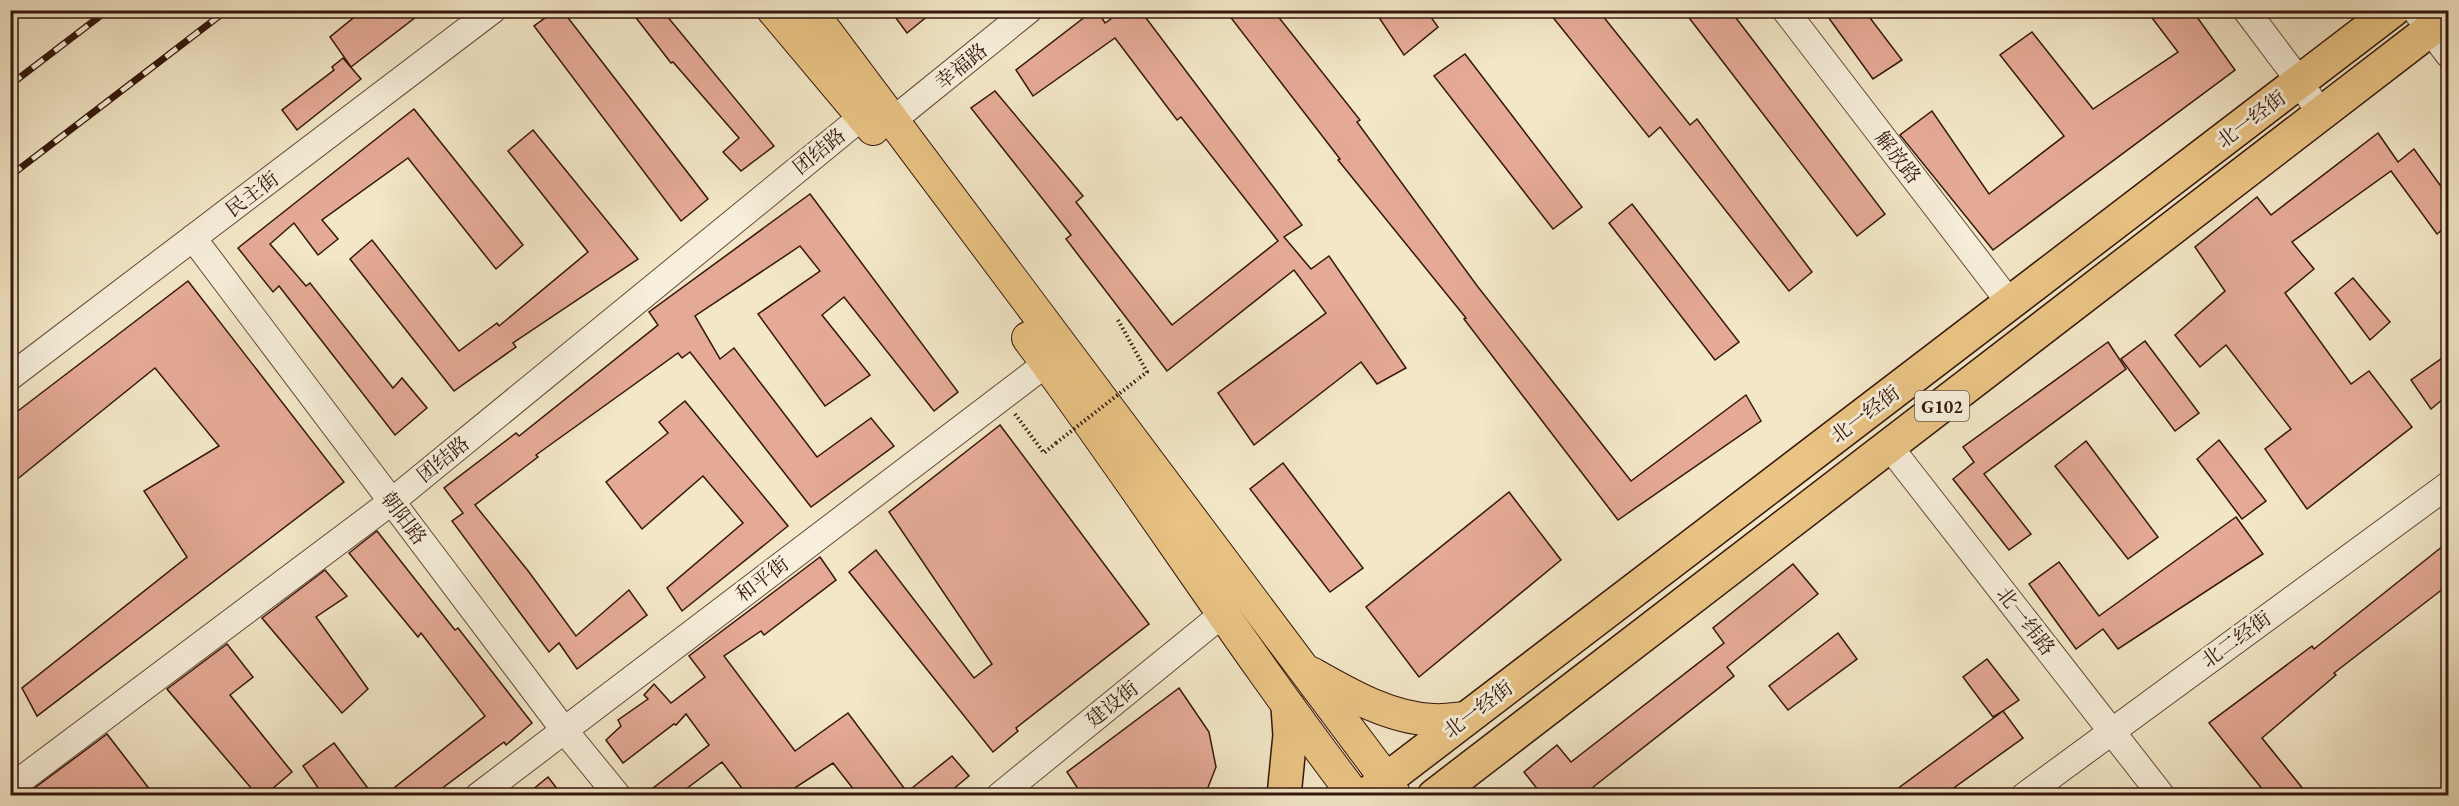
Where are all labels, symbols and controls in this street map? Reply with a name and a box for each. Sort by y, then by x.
street label: 幸福路 [930,37,992,95]
street label: 北一经街 [2211,85,2291,153]
street label: 团结路 [788,122,850,180]
street label: 解放路 [1869,125,1927,189]
street label: 民主街 [220,166,284,222]
street label: 北一经街 [1825,380,1905,448]
road number: G102 [1915,391,1969,421]
street label: 团结路 [412,430,474,488]
street label: 朝阳路 [376,486,432,550]
street label: 和平街 [730,551,794,607]
street label: 北一纬路 [1991,581,2061,661]
street label: 北二经街 [2196,605,2276,673]
street label: 建设街 [1081,675,1143,733]
street label: 北一经街 [1438,675,1518,743]

